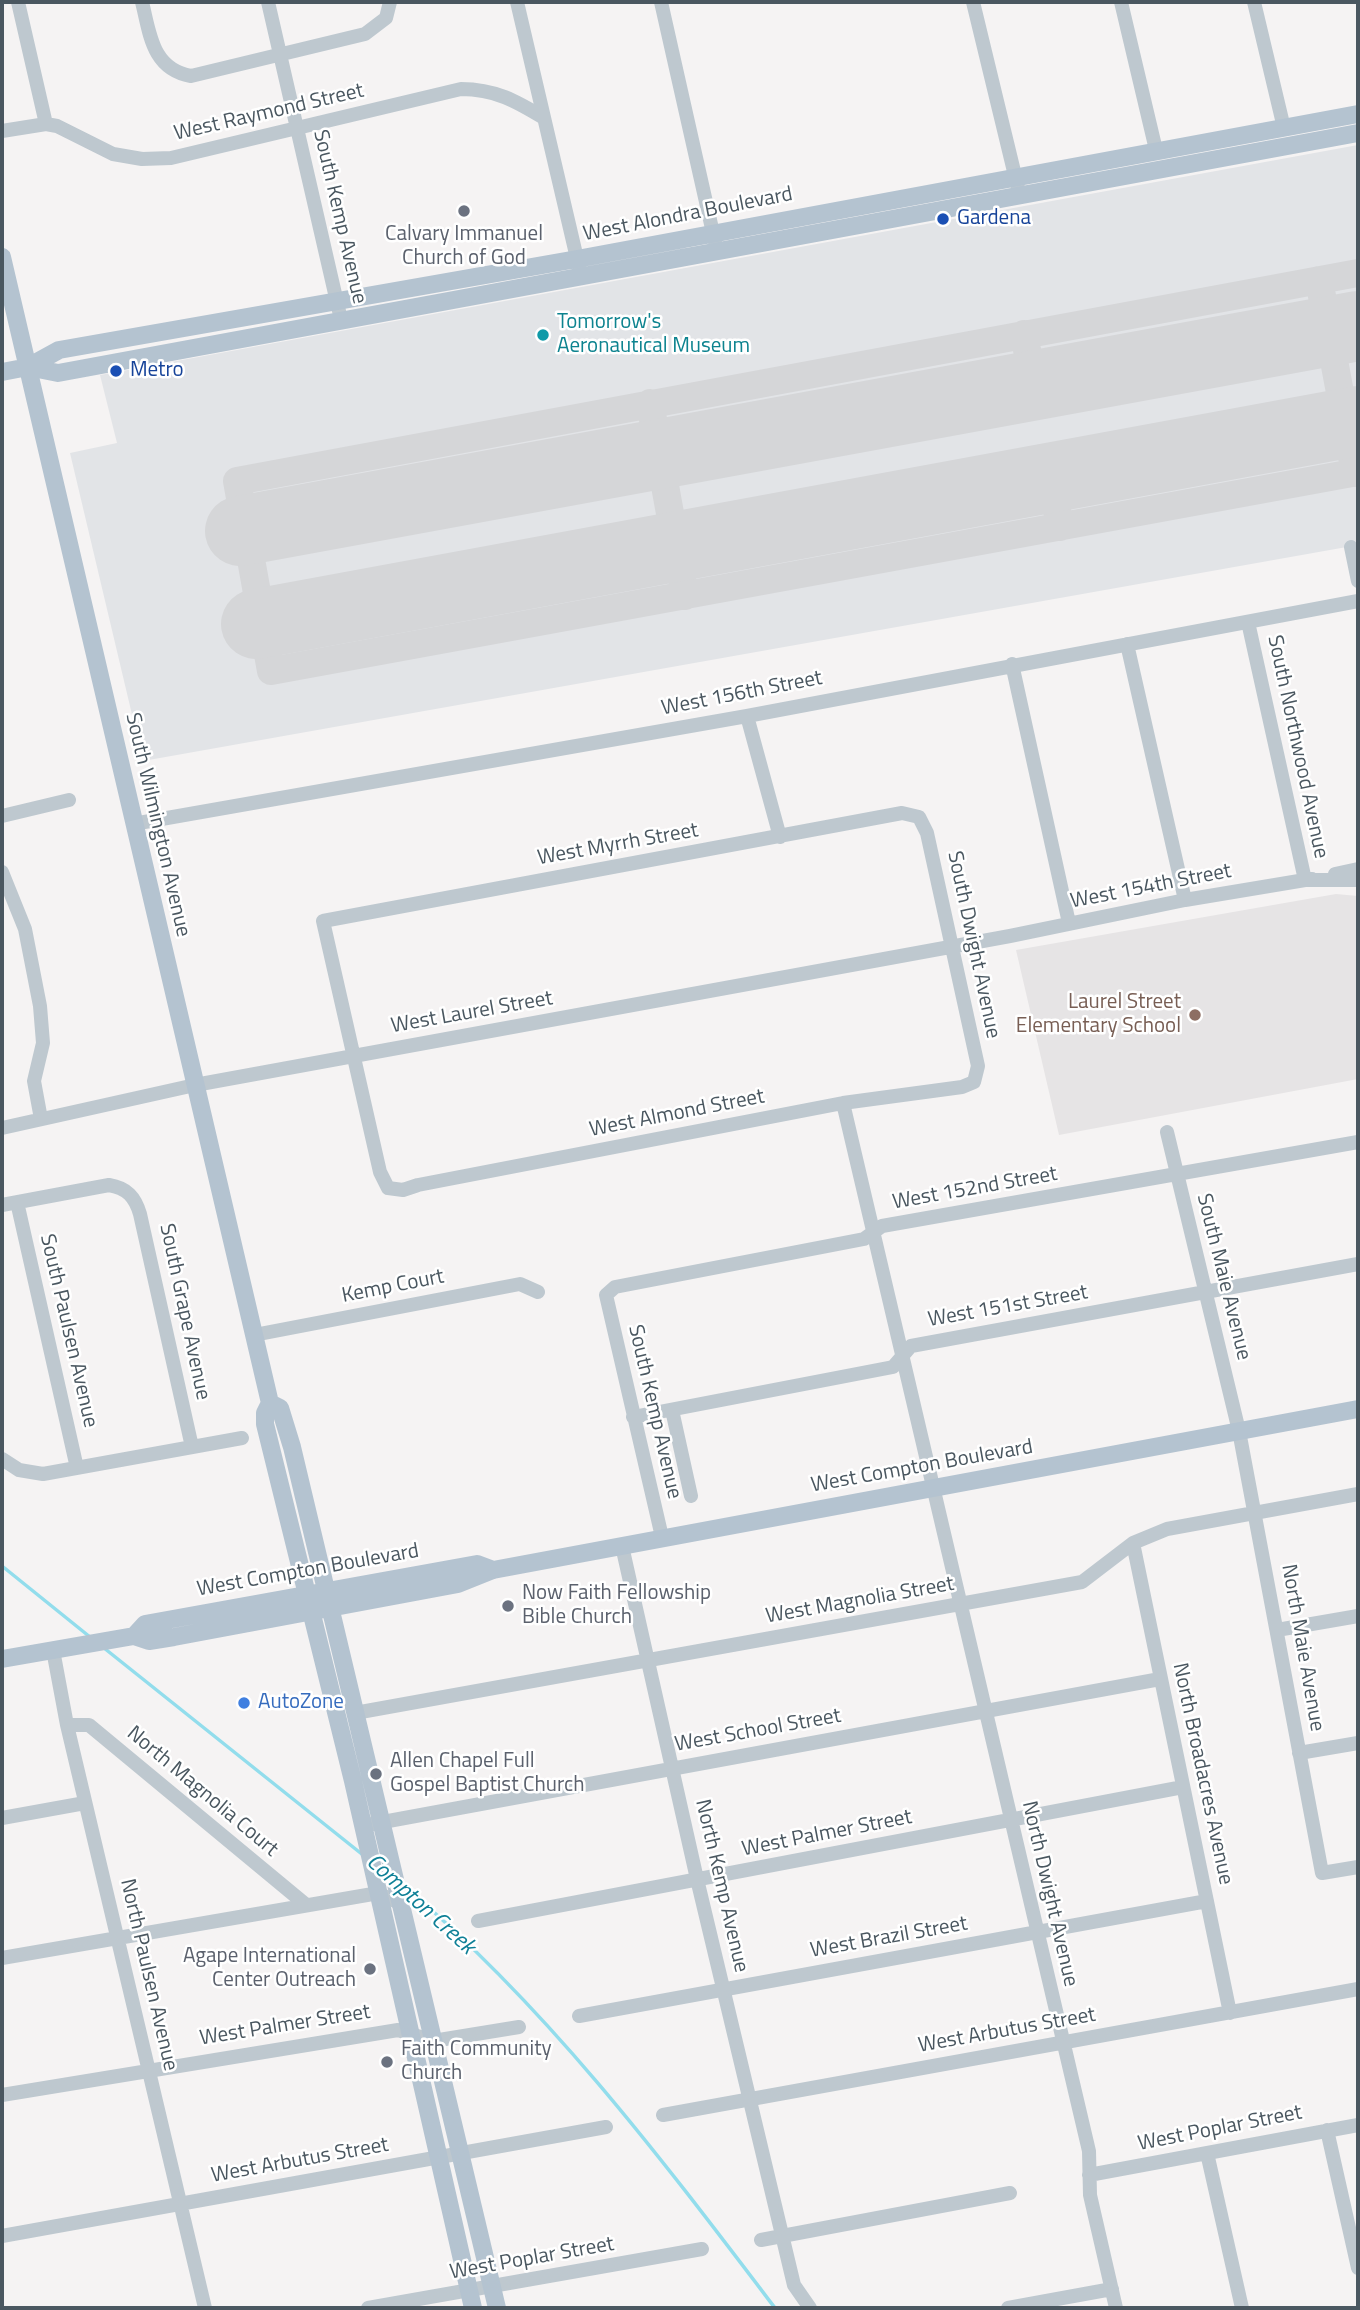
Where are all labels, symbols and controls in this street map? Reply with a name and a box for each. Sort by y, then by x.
street label: West Raymond Street [172,79,366,147]
street label: South Kemp Avenue [307,127,371,307]
street label: West Alondra Boulevard [581,182,795,248]
marker: Calvary Immanuel Church of God [456,203,472,219]
place label: Gardena [957,206,1031,232]
marker: Gardena [935,211,951,227]
place label: Calvary Immanuel Church of God [385,222,543,272]
place label: Tomorrow's Aeronautical Museum [557,310,750,360]
marker: Tomorrow's Aeronautical Museum [535,327,551,343]
place label: Metro [130,358,184,384]
marker: Metro [108,363,124,379]
street label: South Northwood Avenue [1261,633,1333,861]
street label: West 156th Street [659,666,825,722]
street label: South Wilmington Avenue [119,710,195,940]
street label: West Myrrh Street [536,818,700,872]
street label: South Dwight Avenue [941,849,1005,1041]
street label: West 154th Street [1068,859,1234,915]
street label: West Laurel Street [389,986,555,1040]
place label: Laurel Street Elementary School [1016,990,1181,1040]
marker: Laurel Street Elementary School [1187,1007,1203,1023]
street label: West Almond Street [587,1085,767,1143]
street label: West 152nd Street [891,1162,1059,1216]
street label: South Maie Avenue [1190,1191,1256,1363]
street label: South Grape Avenue [153,1222,215,1402]
street label: South Paulsen Avenue [33,1232,103,1430]
street label: Kemp Court [340,1265,446,1309]
street label: West 151st Street [926,1281,1090,1333]
street label: South Kemp Avenue [622,1322,686,1502]
street label: West Compton Boulevard [809,1435,1035,1499]
street label: West Compton Boulevard [195,1539,421,1603]
street label: North Maie Avenue [1275,1562,1329,1734]
street label: West Magnolia Street [764,1572,956,1630]
place label: Now Faith Fellowship Bible Church [522,1581,711,1631]
marker: Now Faith Fellowship Bible Church [500,1598,516,1614]
street label: North Broadacres Avenue [1166,1661,1238,1887]
place label: AutoZone [258,1690,344,1716]
marker: AutoZone [236,1695,252,1711]
street label: West School Street [673,1704,843,1758]
street label: North Magnolia Court [121,1721,283,1863]
place label: Allen Chapel Full Gospel Baptist Church [390,1749,584,1799]
marker: Allen Chapel Full Gospel Baptist Church [368,1766,384,1782]
street label: North Kemp Avenue [689,1797,753,1975]
street label: North Dwight Avenue [1015,1799,1083,1989]
street label: West Palmer Street [740,1805,914,1863]
water label: Compton Creek [360,1849,480,1961]
street label: North Paulsen Avenue [114,1876,182,2074]
street label: West Brazil Street [809,1912,969,1964]
place label: Agape International Center Outreach [183,1944,356,1994]
marker: Agape International Center Outreach [362,1961,378,1977]
street label: West Palmer Street [198,2000,372,2052]
street label: West Arbutus Street [916,2003,1098,2059]
place label: Faith Community Church [401,2037,552,2087]
marker: Faith Community Church [379,2054,395,2070]
street label: West Poplar Street [1136,2101,1304,2157]
street label: West Arbutus Street [209,2133,391,2189]
street label: West Poplar Street [448,2232,616,2286]

